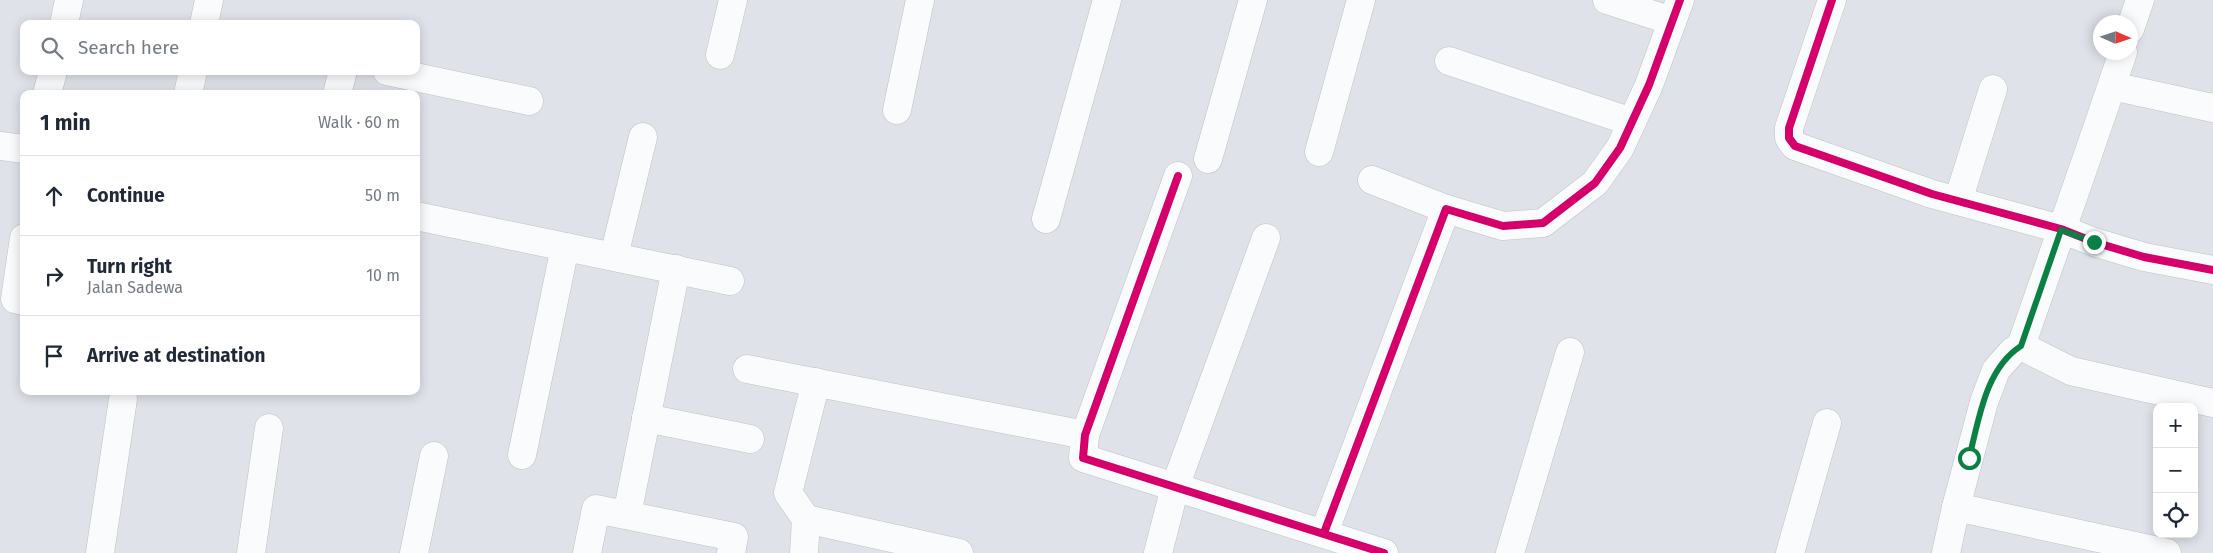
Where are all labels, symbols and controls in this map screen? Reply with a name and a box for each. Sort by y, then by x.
north arrow [2093,15,2138,60]
search box [20,20,420,75]
icon: search [38,34,66,62]
text: Search here [78,36,179,59]
text: 1 min [40,110,91,136]
text: Walk · 60 m [318,113,400,132]
icon: ahead [40,182,68,210]
text: Continue [87,184,165,207]
text: 50 m [365,186,400,205]
route end [2083,231,2106,254]
text: Turn right [87,255,172,278]
icon: right [40,262,68,290]
text: 10 m [366,266,400,285]
text: Jalan Sadewa [87,278,183,297]
icon: arrive [40,342,68,370]
text: Arrive at destination [87,344,266,367]
map controls [2153,403,2198,538]
button: + [2153,403,2198,448]
route start [1958,447,1981,470]
button: − [2153,448,2198,493]
button: locate [2153,493,2198,538]

